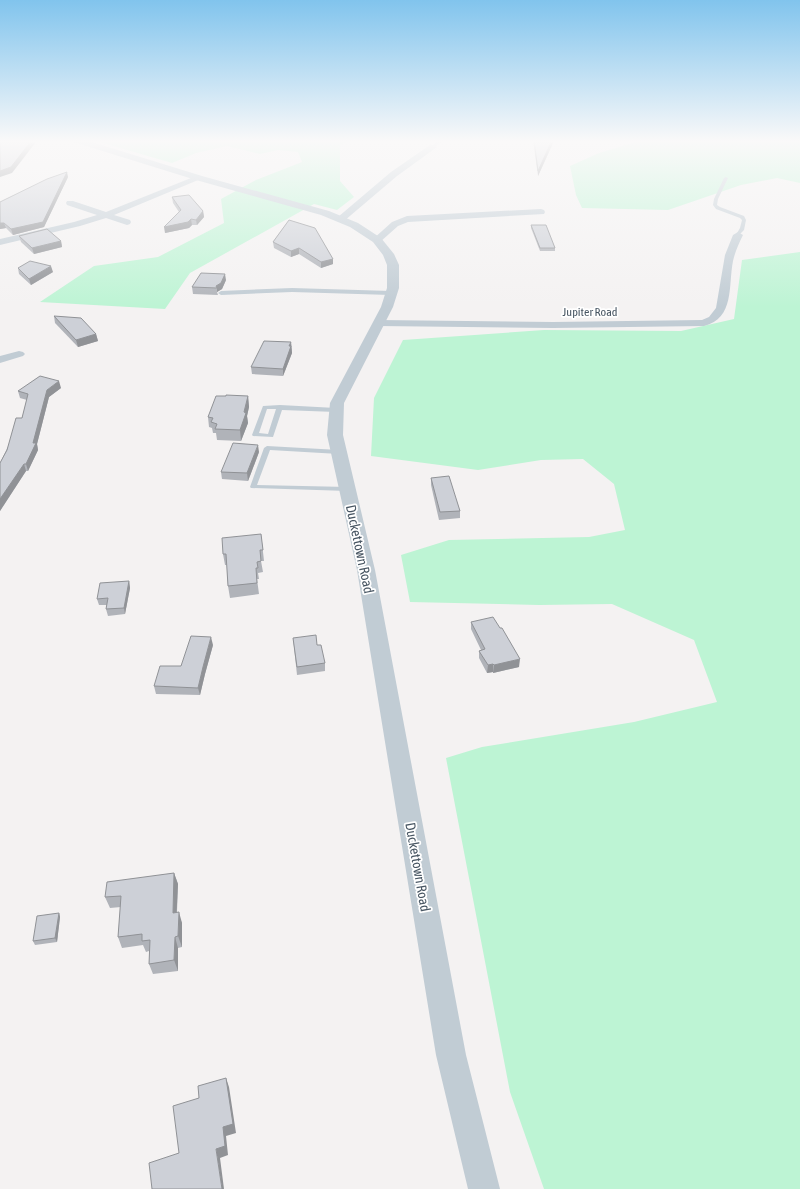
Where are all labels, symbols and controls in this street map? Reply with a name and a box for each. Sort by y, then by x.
street label: Jupiter Road [563,305,617,319]
street label: Duckettown Road [343,503,377,595]
street label: Duckettown Road [402,821,434,913]

